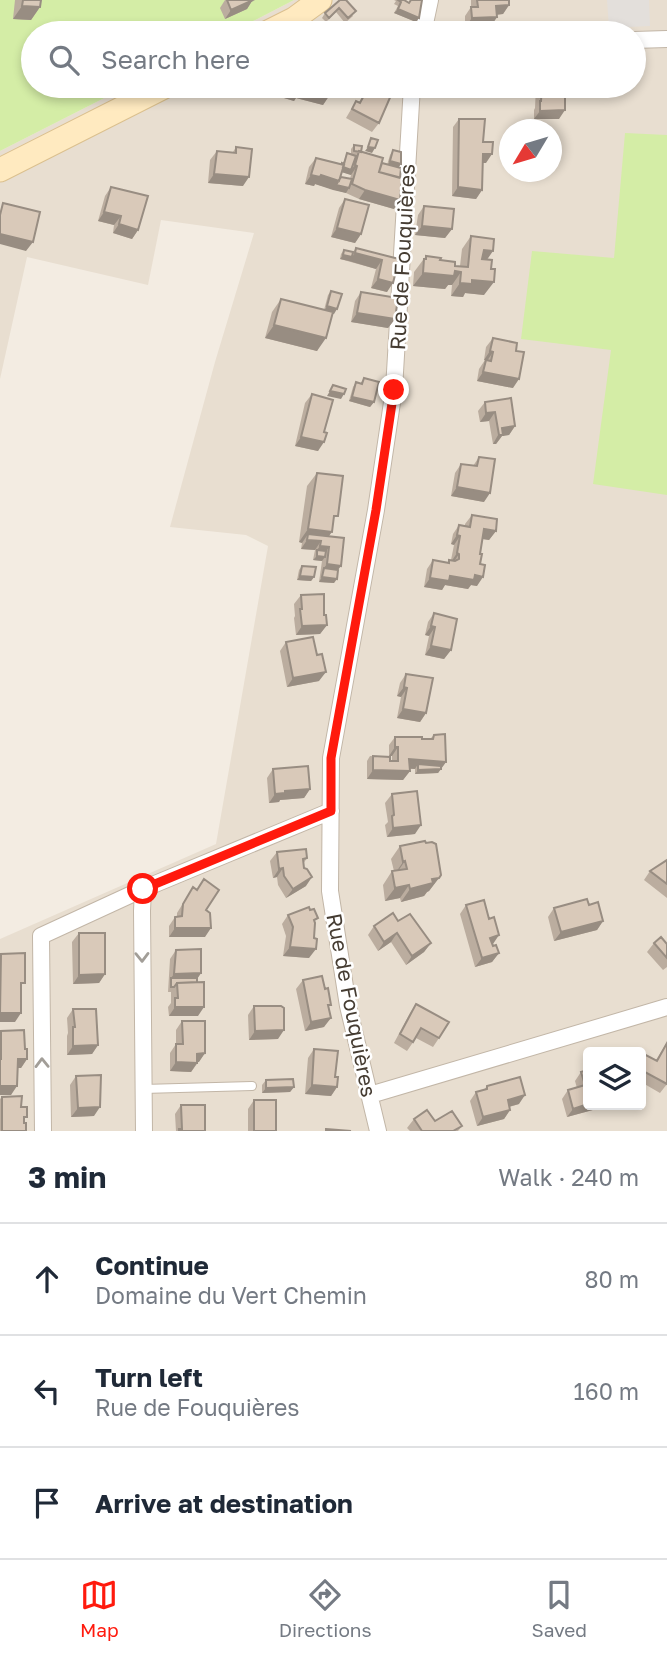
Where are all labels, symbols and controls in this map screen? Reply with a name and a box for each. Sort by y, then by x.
search box [21,21,646,98]
icon: search [45,41,83,79]
text: Search here [101,44,250,75]
north arrow [499,119,562,182]
street label: Rue de Fouquières [384,163,420,351]
route end [378,374,409,405]
route start [127,873,158,904]
street label: Rue de Fouquières [321,911,383,1099]
one-way arrow [134,953,150,963]
map controls [583,1047,646,1110]
button: layers [583,1047,646,1110]
one-way arrow [35,1057,50,1068]
text: 3 min [28,1159,106,1195]
text: Walk · 240 m [498,1163,639,1191]
text: Continue [95,1250,209,1281]
icon: ahead [28,1260,66,1298]
text: 80 m [585,1265,639,1293]
text: Domaine du Vert Chemin [95,1281,367,1309]
text: Turn left [95,1362,203,1393]
icon: left [28,1372,66,1410]
text: 160 m [574,1377,639,1405]
text: Rue de Fouquières [95,1393,299,1421]
icon: arrive [28,1484,66,1522]
text: Arrive at destination [95,1488,353,1519]
tab: Map [80,1576,119,1641]
tab: Directions [279,1576,372,1641]
tab: Saved [532,1576,587,1641]

